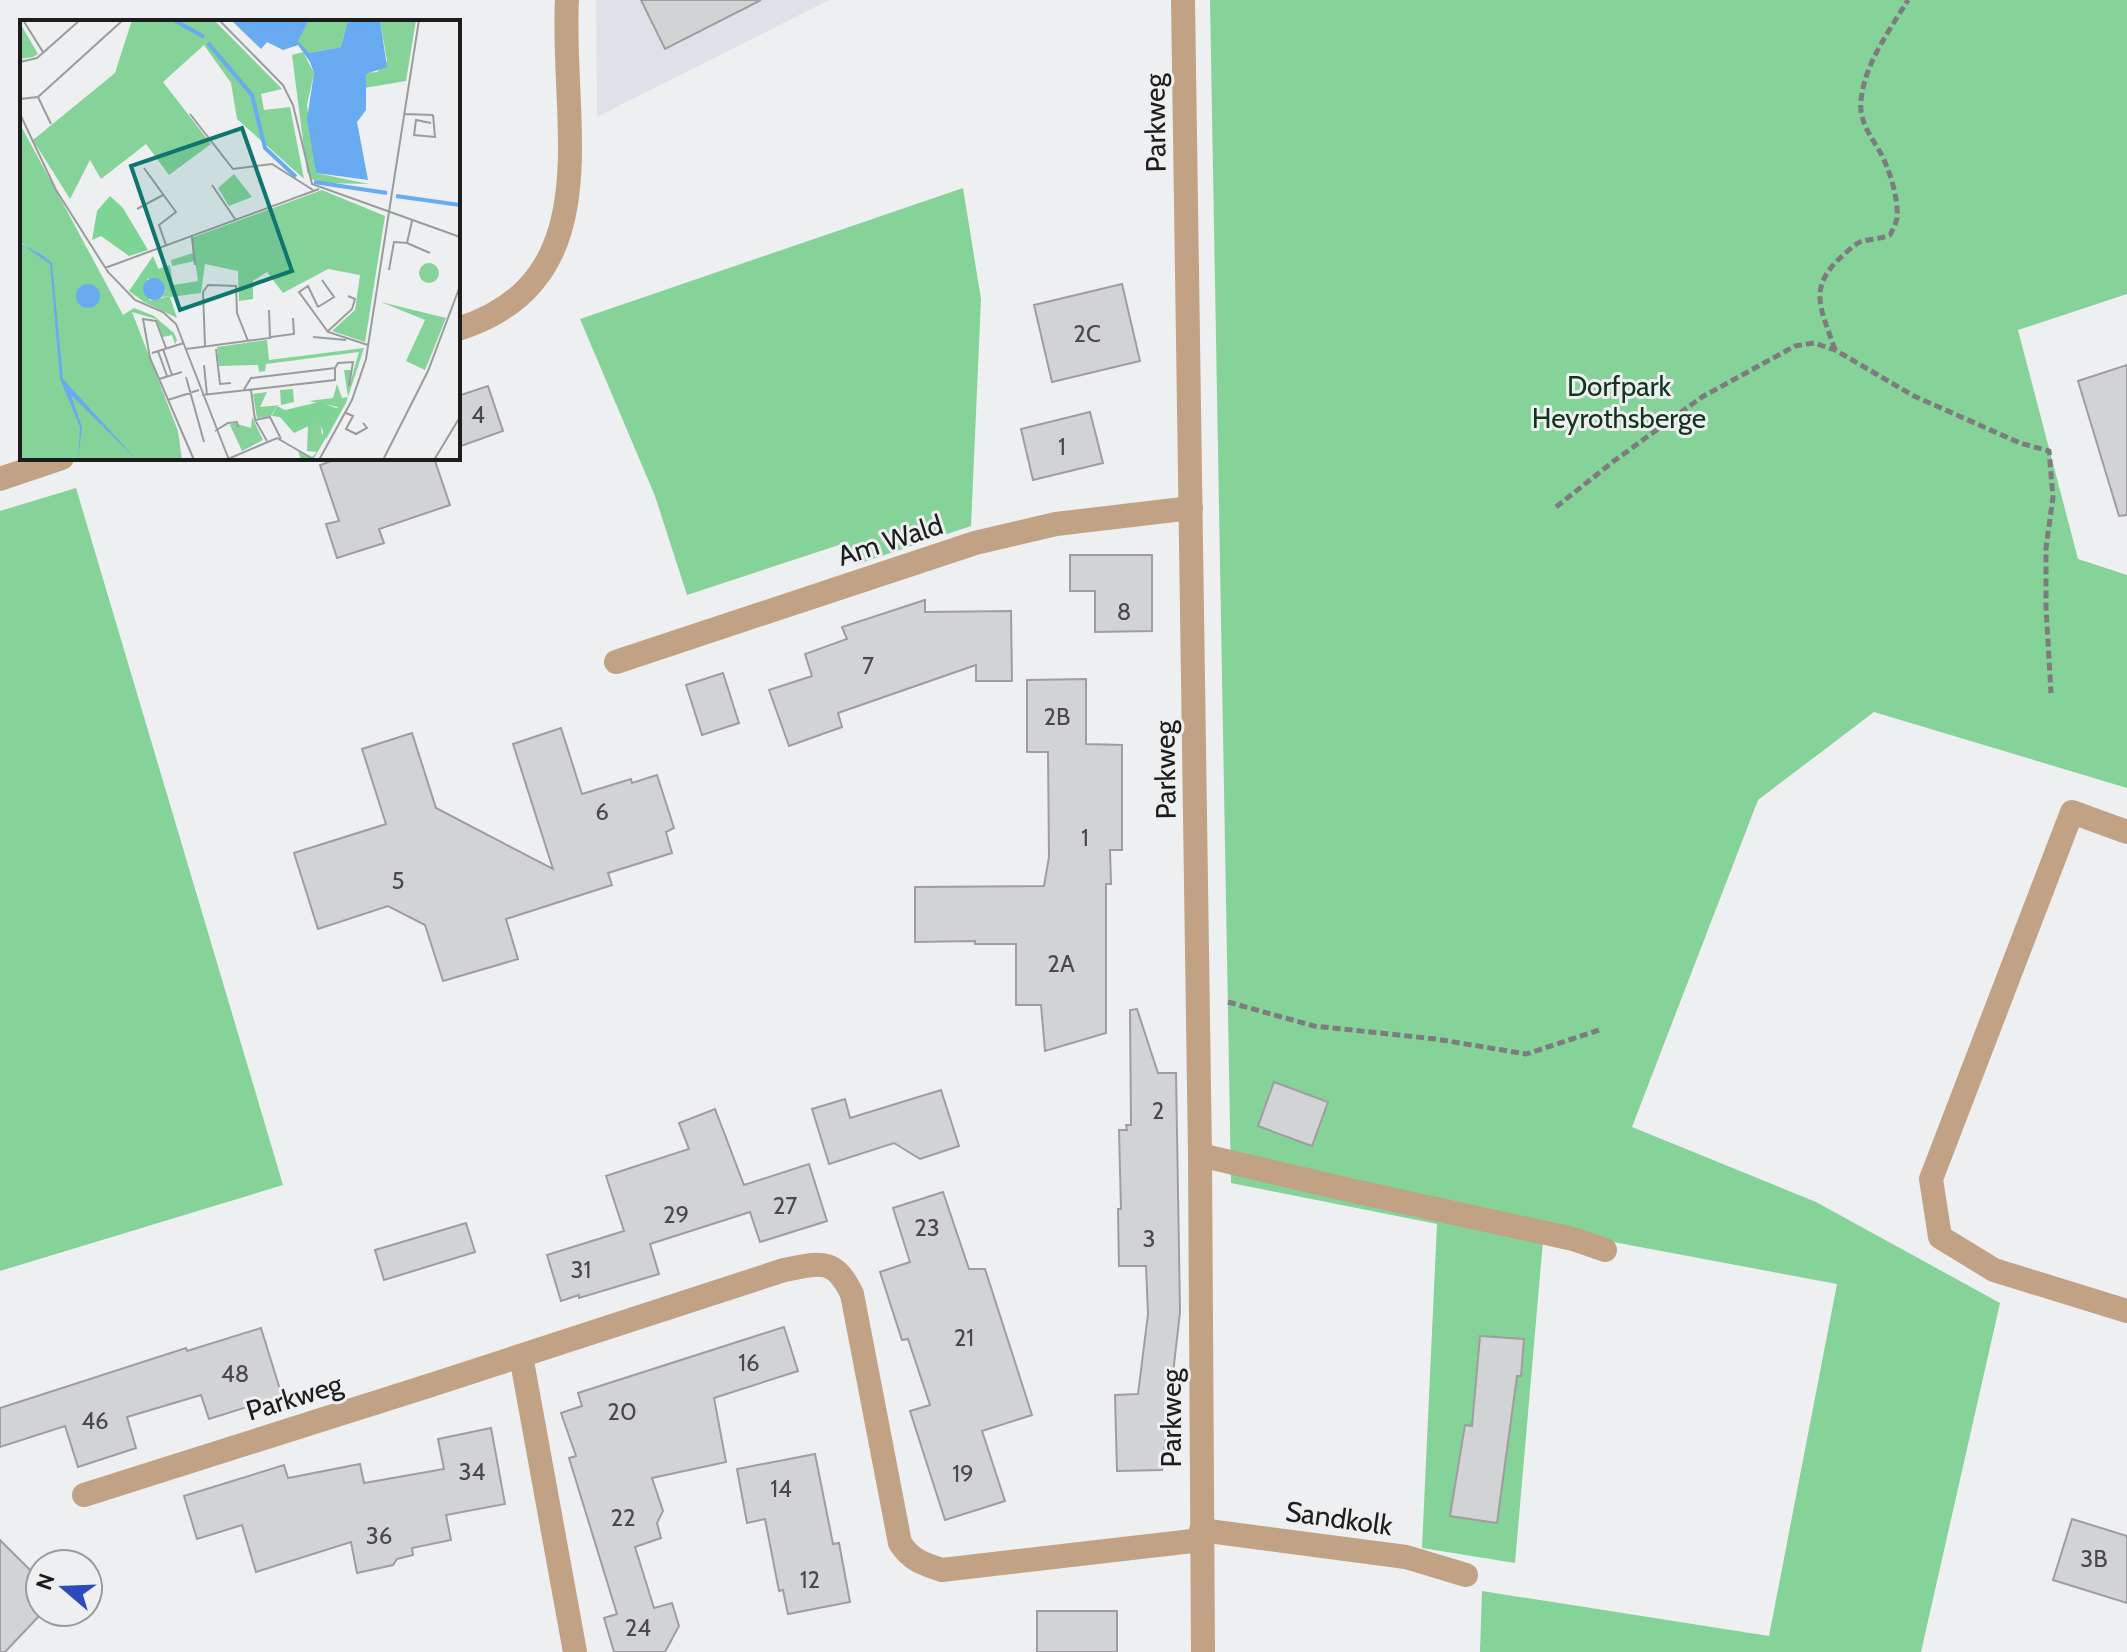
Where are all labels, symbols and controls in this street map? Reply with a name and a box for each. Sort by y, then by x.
inset map [20,20,460,460]
street label: Parkweg [1137,72,1173,173]
house number: 2C [1073,319,1101,348]
park label: Dorfpark Heyrothsberge [1532,369,1706,435]
house number: 4 [471,400,485,429]
house number: 1 [1058,432,1066,461]
street label: Am Wald [833,507,947,573]
house number: 8 [1117,597,1131,626]
house number: 7 [862,651,874,680]
house number: 2B [1044,702,1070,731]
street label: Parkweg [1147,719,1183,820]
house number: 6 [595,797,609,826]
house number: 1 [1081,823,1089,852]
house number: 5 [392,866,404,895]
house number: 2A [1047,949,1075,978]
house number: 2 [1152,1096,1164,1125]
house number: 27 [773,1191,797,1220]
house number: 29 [663,1200,689,1229]
house number: 23 [914,1213,940,1242]
house number: 3 [1143,1224,1155,1253]
house number: 31 [571,1255,591,1284]
house number: 21 [954,1323,974,1352]
house number: 16 [738,1348,760,1377]
house number: 48 [221,1359,249,1388]
street label: Parkweg [242,1366,347,1428]
street label: Parkweg [1154,1368,1188,1467]
house number: 20 [607,1397,637,1426]
house number: 46 [81,1406,109,1435]
house number: 34 [459,1457,486,1486]
house number: 19 [952,1459,974,1488]
house number: 14 [770,1474,792,1503]
street label: Sandkolk [1283,1494,1395,1542]
house number: 22 [610,1503,636,1532]
house number: 36 [366,1521,392,1550]
house number: 3B [2080,1544,2108,1573]
north arrow [24,1548,104,1628]
house number: 12 [800,1565,820,1594]
text: N [30,1570,61,1593]
house number: 24 [625,1613,651,1642]

